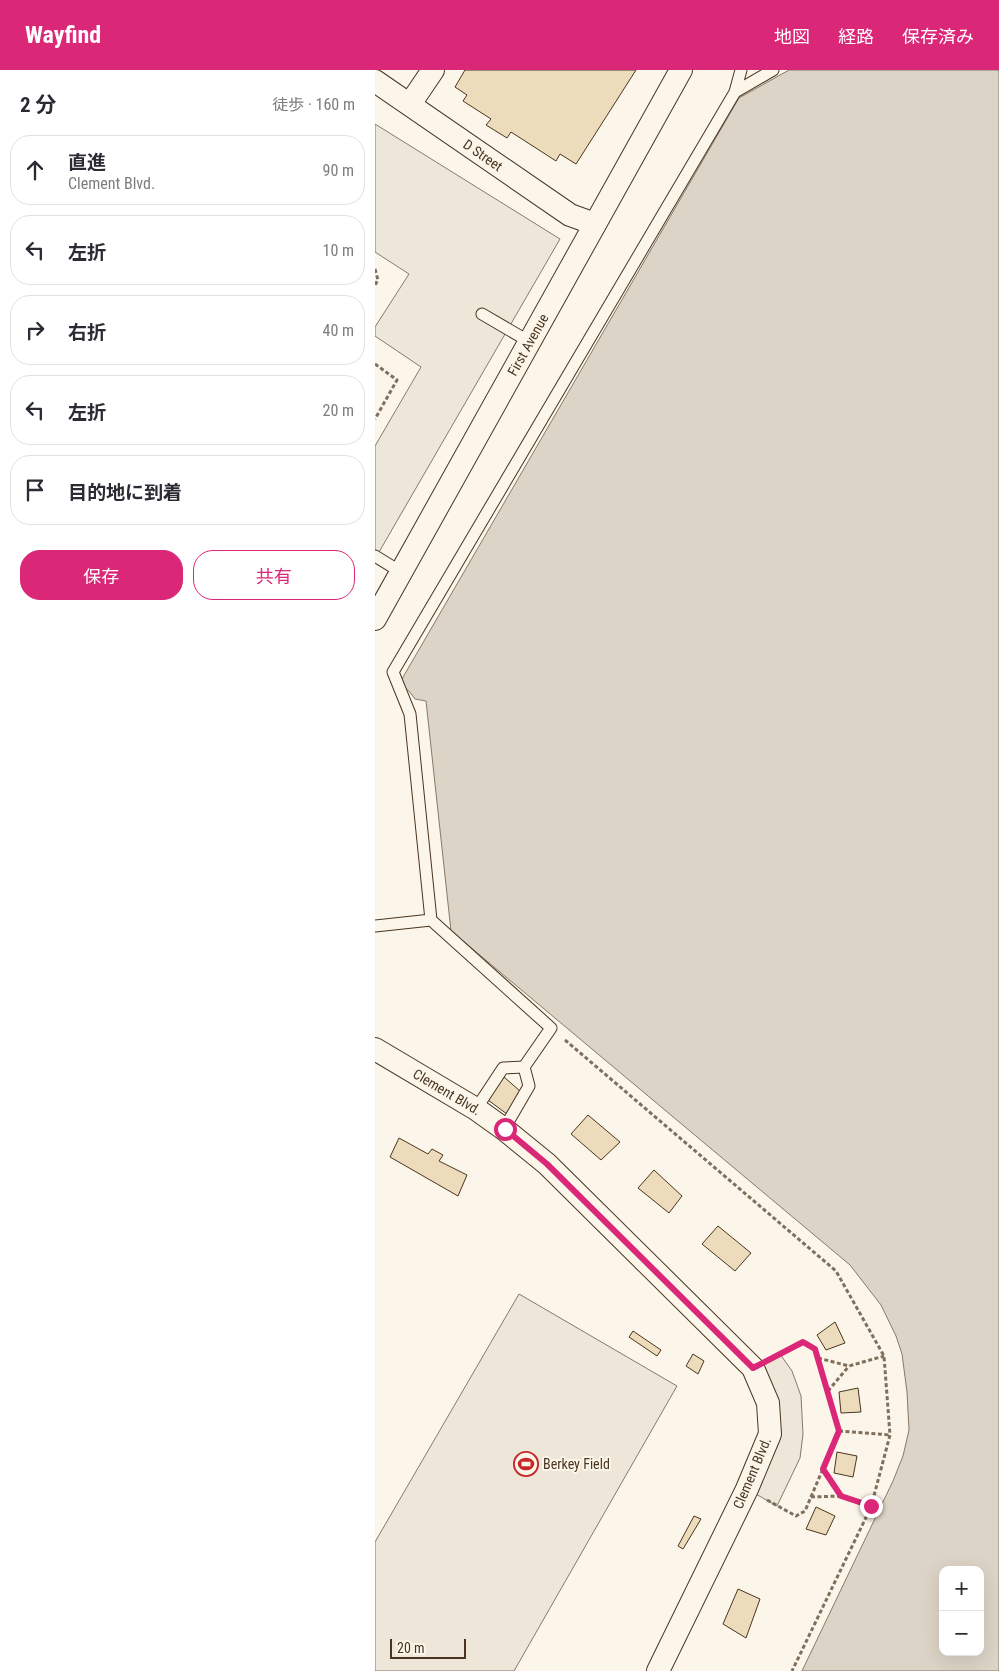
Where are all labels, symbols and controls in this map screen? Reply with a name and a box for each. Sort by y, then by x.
text: Wayfind [25,21,101,49]
text: 地図 [774,26,810,47]
text: 経路 [838,26,874,47]
text: 保存済み [902,26,974,47]
text: 2 分 [20,93,56,117]
text: 徒歩 · 160 m [272,95,355,114]
street label: D Street [460,136,506,174]
text: 直進 [68,151,106,174]
icon: ahead [21,156,49,184]
text: 90 m [322,161,354,180]
text: Clement Blvd. [68,174,155,193]
icon: left [21,236,49,264]
text: 左折 [68,241,106,264]
text: 10 m [322,241,354,260]
street label: First Avenue [504,311,552,378]
icon: right [21,316,49,344]
text: 右折 [68,321,106,344]
text: 40 m [322,321,354,340]
icon: left [21,396,49,424]
text: 左折 [68,401,106,424]
text: 20 m [322,401,354,420]
icon: arrive [21,476,49,504]
text: 目的地に到着 [68,481,182,504]
button: 保存 [20,550,183,600]
button: 共有 [193,550,355,600]
street label: Clement Blvd. [410,1066,485,1118]
route start [494,1118,517,1141]
street label: Clement Blvd. [730,1435,774,1511]
sports icon: Berkey Field [513,1451,539,1477]
place label: Berkey Field [543,1456,610,1472]
route end [860,1495,883,1518]
map controls [939,1566,984,1656]
button: + [939,1566,984,1611]
button: − [939,1611,984,1656]
scale bar [390,1636,466,1659]
text: 20 m [397,1640,425,1656]

